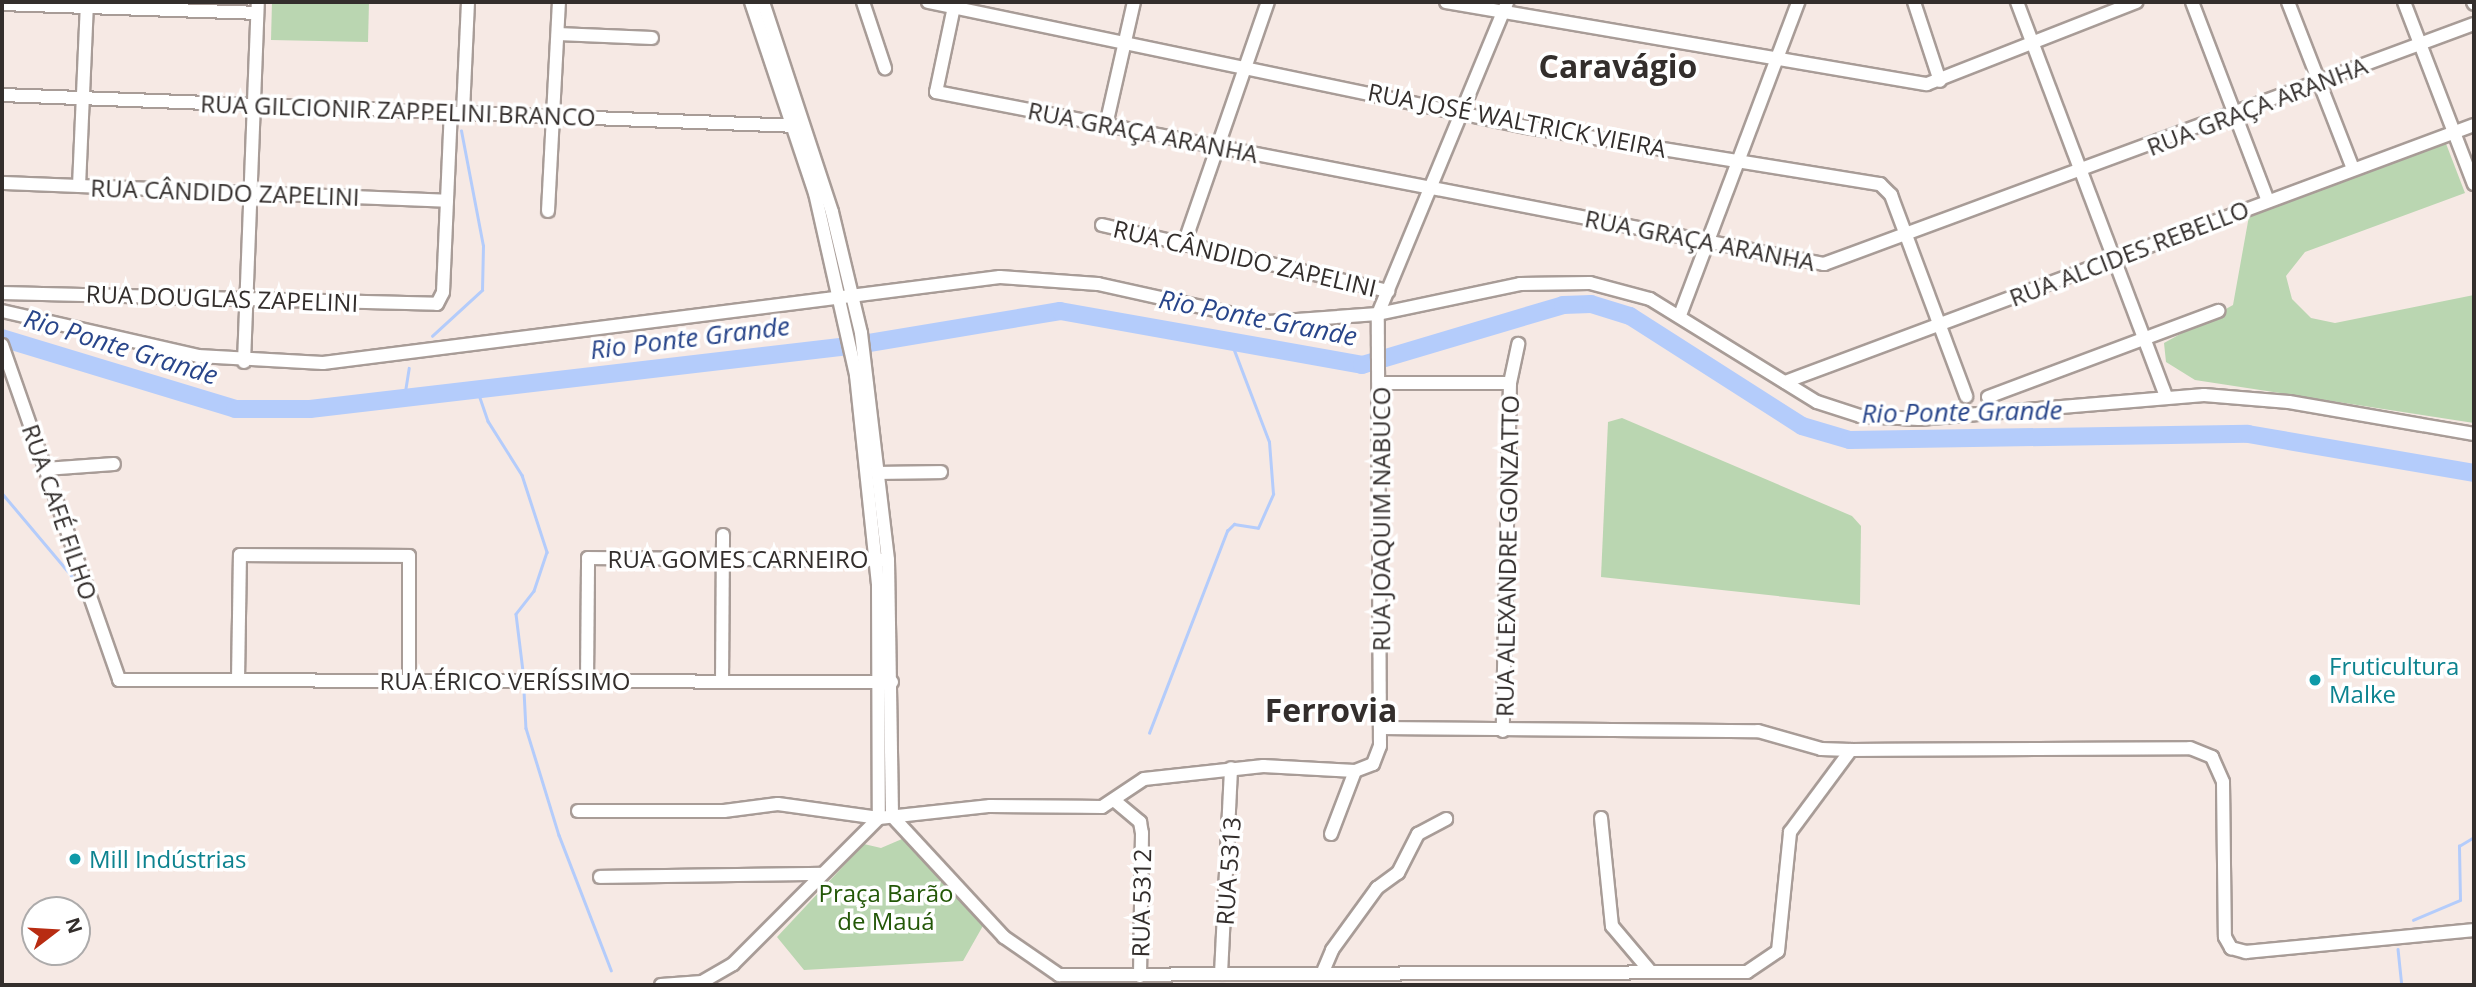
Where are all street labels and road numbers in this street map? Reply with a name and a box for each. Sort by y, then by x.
street label: RUA GRAÇA ARANHA [2143,51,2371,161]
street label: RUA JOSÉ WALTRICK VIEIRA [1365,77,1669,163]
street label: RUA GILCIONIR ZAPPELINI BRANCO [200,89,596,131]
street label: RUA GRAÇA ARANHA [1026,96,1260,168]
street label: RUA CÂNDIDO ZAPELINI [90,173,360,211]
street label: RUA ALCIDES REBELLO [2005,194,2253,312]
street label: RUA GRAÇA ARANHA [1583,204,1817,276]
street label: RUA CÂNDIDO ZAPELINI [1111,214,1379,302]
street label: RUA DOUGLAS ZAPELINI [85,279,359,317]
street label: RUA JOAQUIM NABUCO [1367,387,1395,651]
street label: RUA ALEXANDRE GONZATTO [1490,395,1524,717]
street label: RUA CAFÉ FILHO [16,420,104,604]
street label: RUA GOMES CARNEIRO [608,545,868,573]
street label: RUA ÉRICO VERÍSSIMO [379,667,631,695]
street label: RUA 5313 [1210,816,1246,926]
street label: RUA 5312 [1126,848,1156,958]

